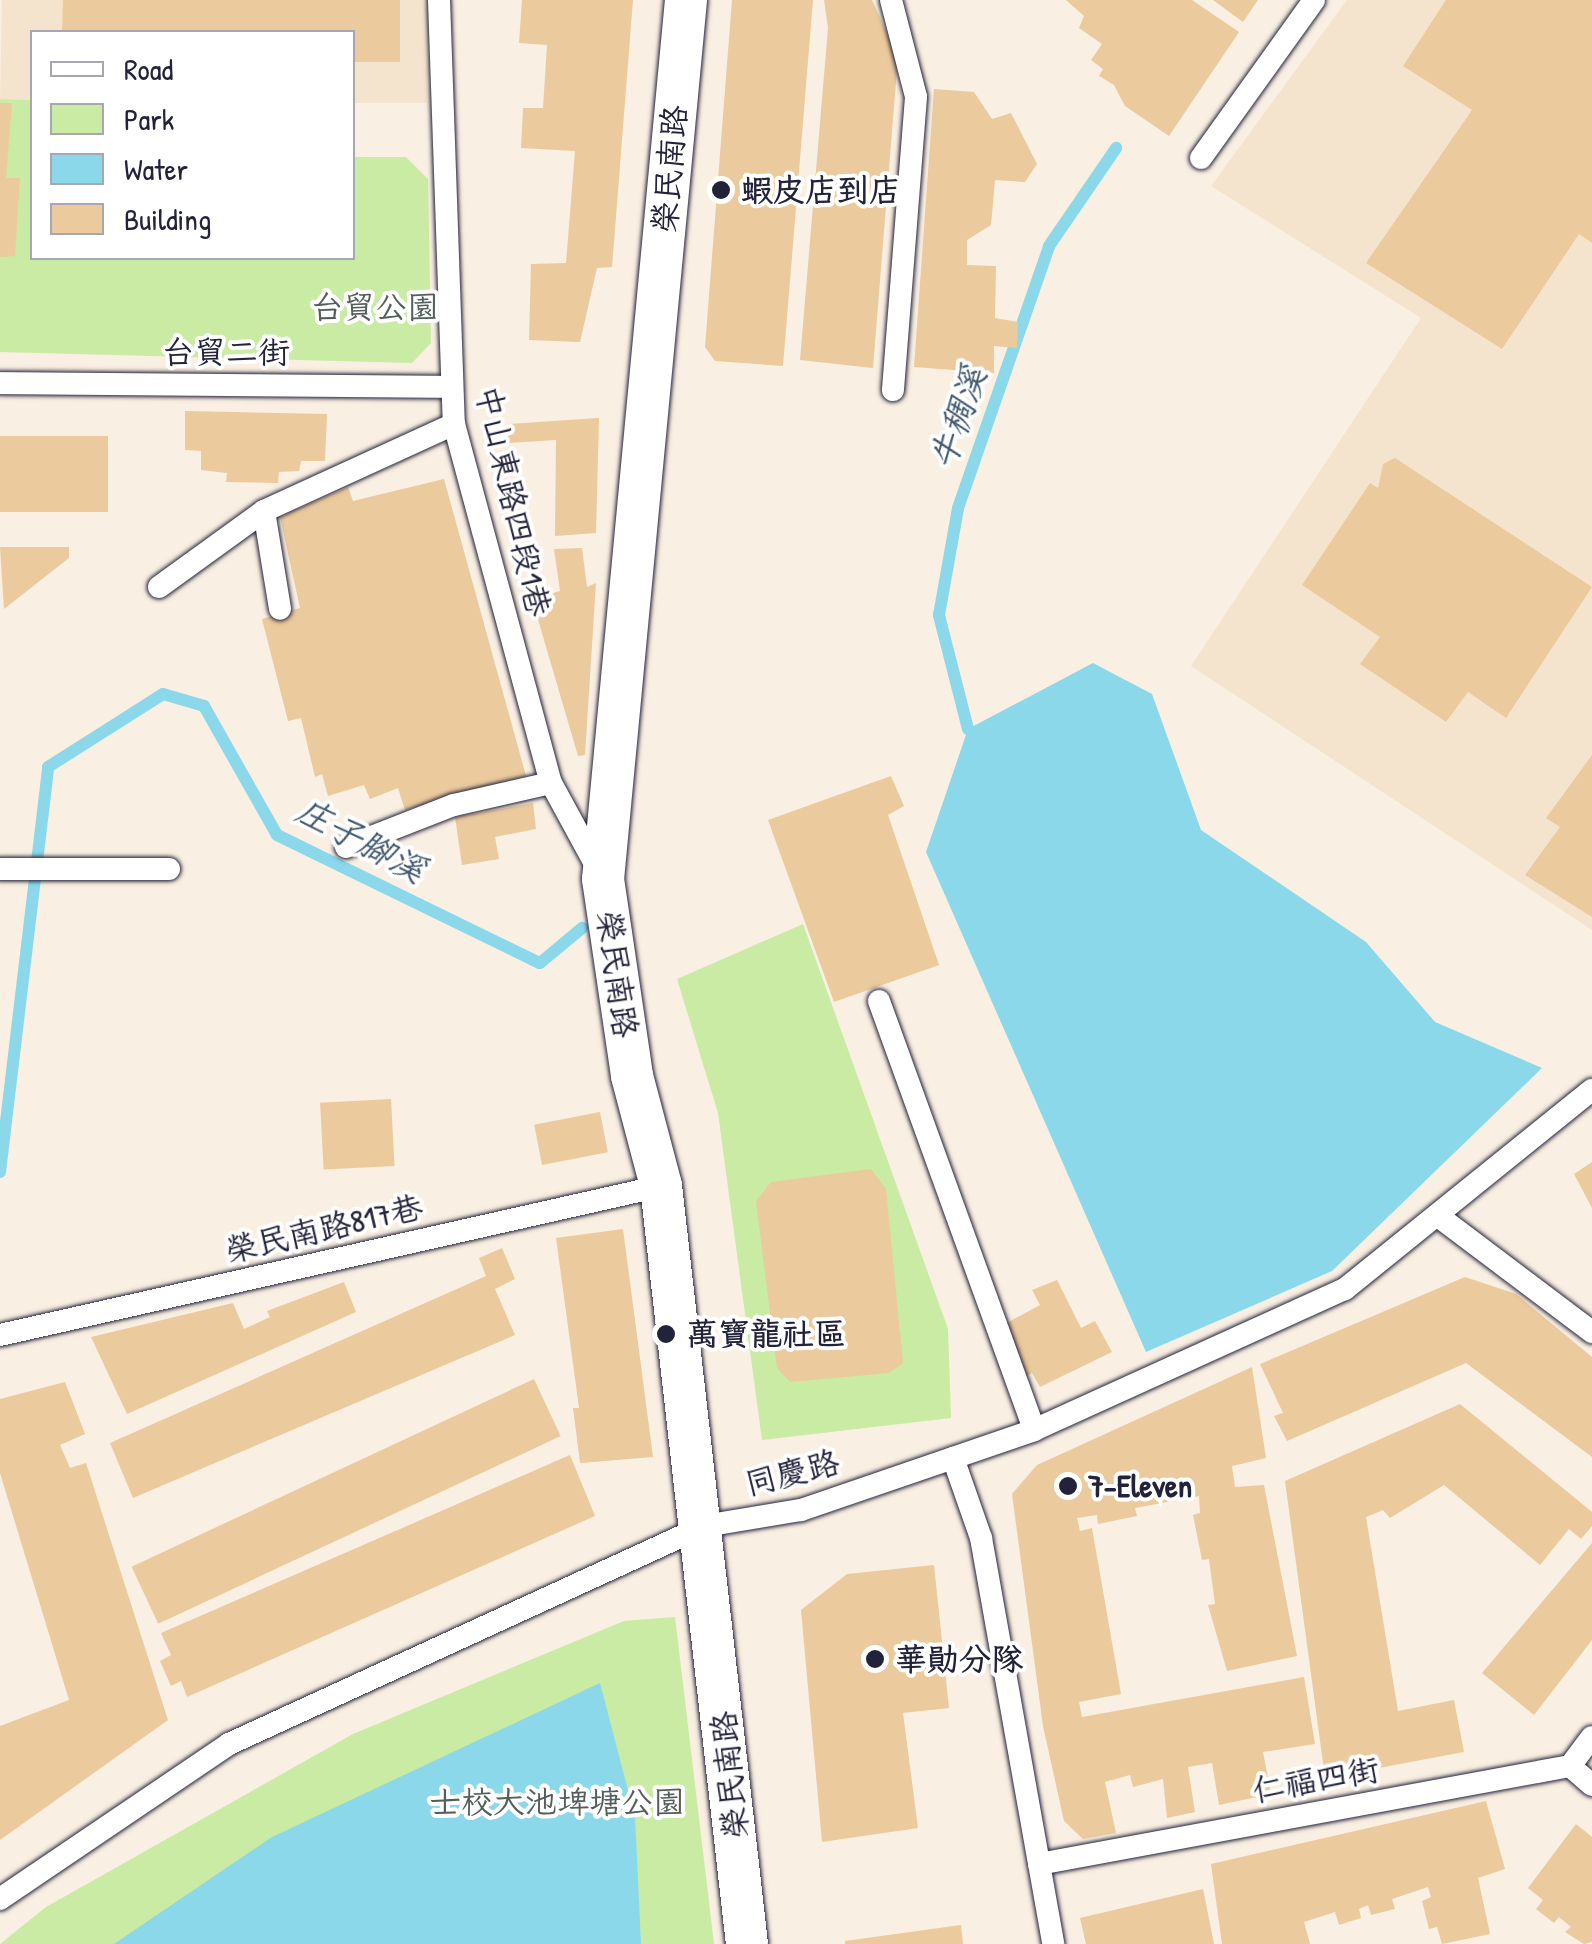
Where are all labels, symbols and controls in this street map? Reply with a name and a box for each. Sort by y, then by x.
legend [30,30,355,260]
text: Road [124,49,173,89]
text: Park [124,99,174,139]
street label: 榮民南路 [645,104,695,234]
text: Water [124,149,188,189]
place label: 蝦皮店到店 [741,171,901,209]
marker: 蝦皮店到店 [710,179,732,201]
text: Building [124,199,211,239]
park label: 台貿公園 [311,288,439,326]
street label: 台貿二街 [162,333,290,371]
water label: 牛稠溪 [921,362,995,474]
street label: 中山東路四段1巷 [468,382,558,620]
water label: 庄子腳溪 [289,789,433,891]
street label: 榮民南路 [589,908,645,1040]
street label: 榮民南路817巷 [222,1188,426,1270]
place label: 萬寶龍社區 [686,1315,846,1353]
marker: 萬寶龍社區 [655,1323,677,1345]
street label: 同慶路 [741,1443,843,1503]
place label: 7-Eleven [1088,1467,1192,1505]
marker: 7-Eleven [1057,1475,1079,1497]
place label: 華勛分隊 [895,1640,1023,1678]
marker: 華勛分隊 [864,1648,886,1670]
street label: 榮民南路 [704,1709,756,1841]
street label: 仁福四街 [1250,1750,1382,1810]
park label: 士校大池埤塘公園 [429,1783,685,1821]

